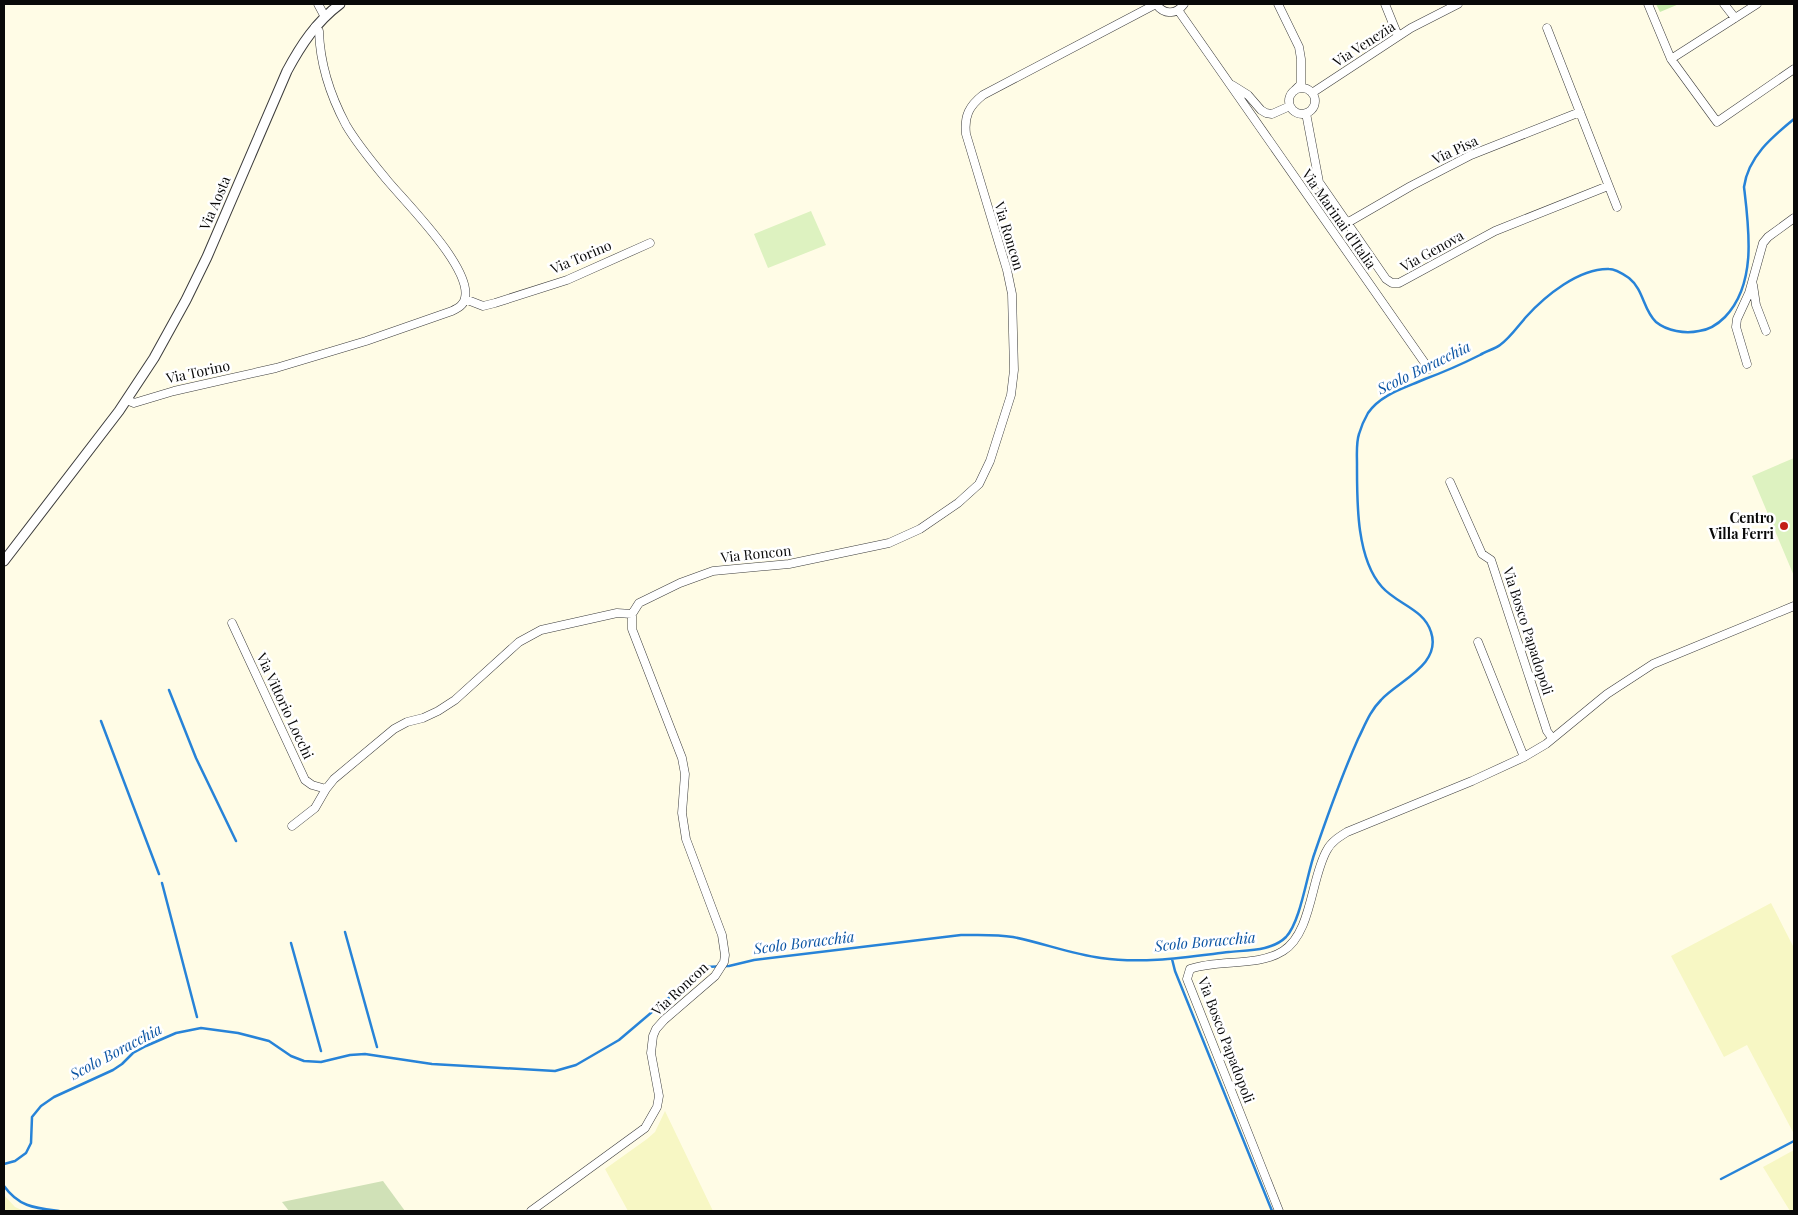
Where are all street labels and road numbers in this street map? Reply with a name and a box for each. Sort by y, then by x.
street label: Via Venezia [1328,16,1399,71]
street label: Via Pisa [1428,131,1481,169]
street label: Via Marinai d'Italia [1297,164,1381,272]
street label: Via Aosta [194,173,234,234]
street label: Via Roncon [990,198,1029,273]
street label: Via Genova [1396,225,1467,276]
street label: Via Torino [546,235,615,278]
street label: Via Torino [163,355,232,388]
street label: Via Roncon [719,540,793,567]
street label: Via Bosco Papadopoli [1499,564,1558,697]
street label: Via Vittorio Locchi [252,649,318,762]
street label: Via Roncon [647,957,712,1020]
street label: Via Bosco Papadopoli [1193,973,1259,1105]

